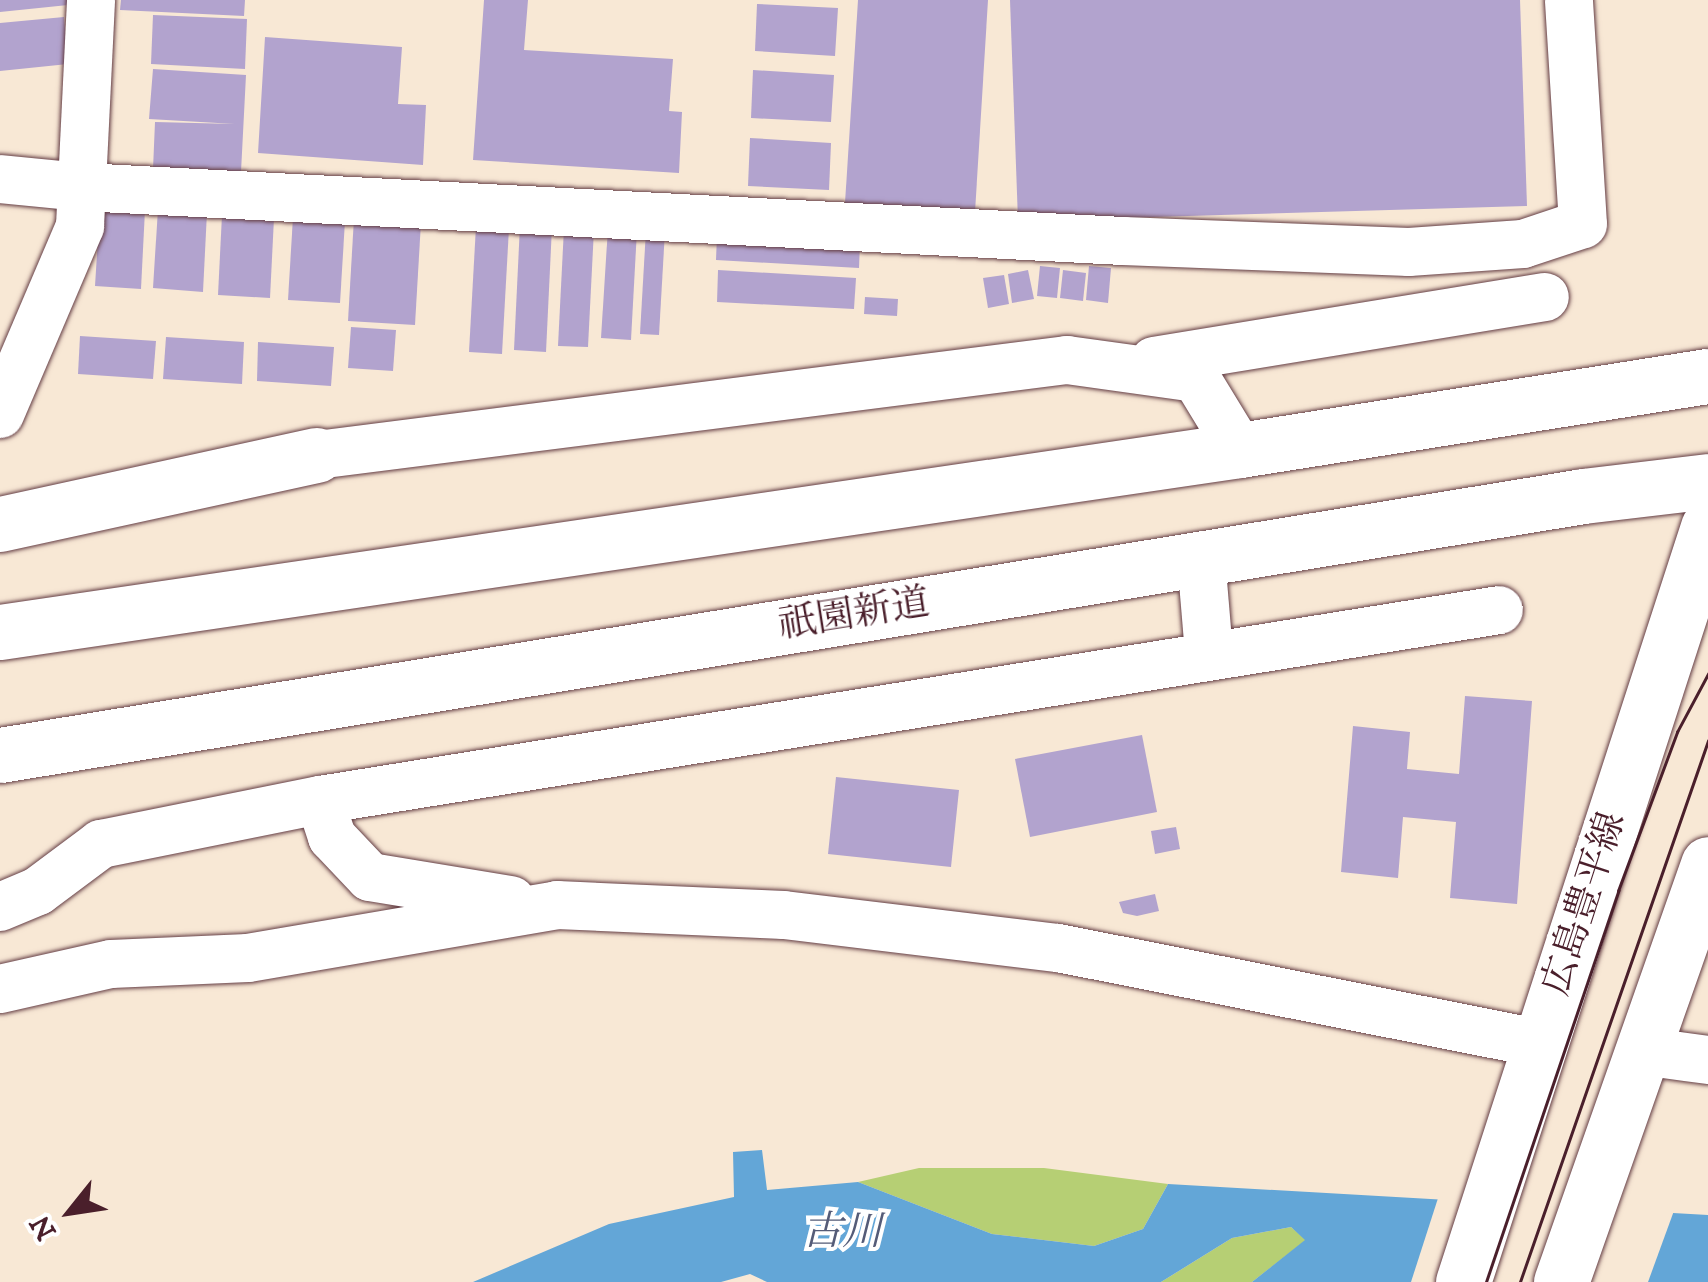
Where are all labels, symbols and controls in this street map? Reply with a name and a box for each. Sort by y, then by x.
street label: 祇園新道 [775,581,933,649]
street label: 広島豊平線 [1534,807,1636,1001]
north arrow [20,1162,120,1262]
text: N [23,1209,64,1246]
water label: 古川 [802,1209,882,1257]

